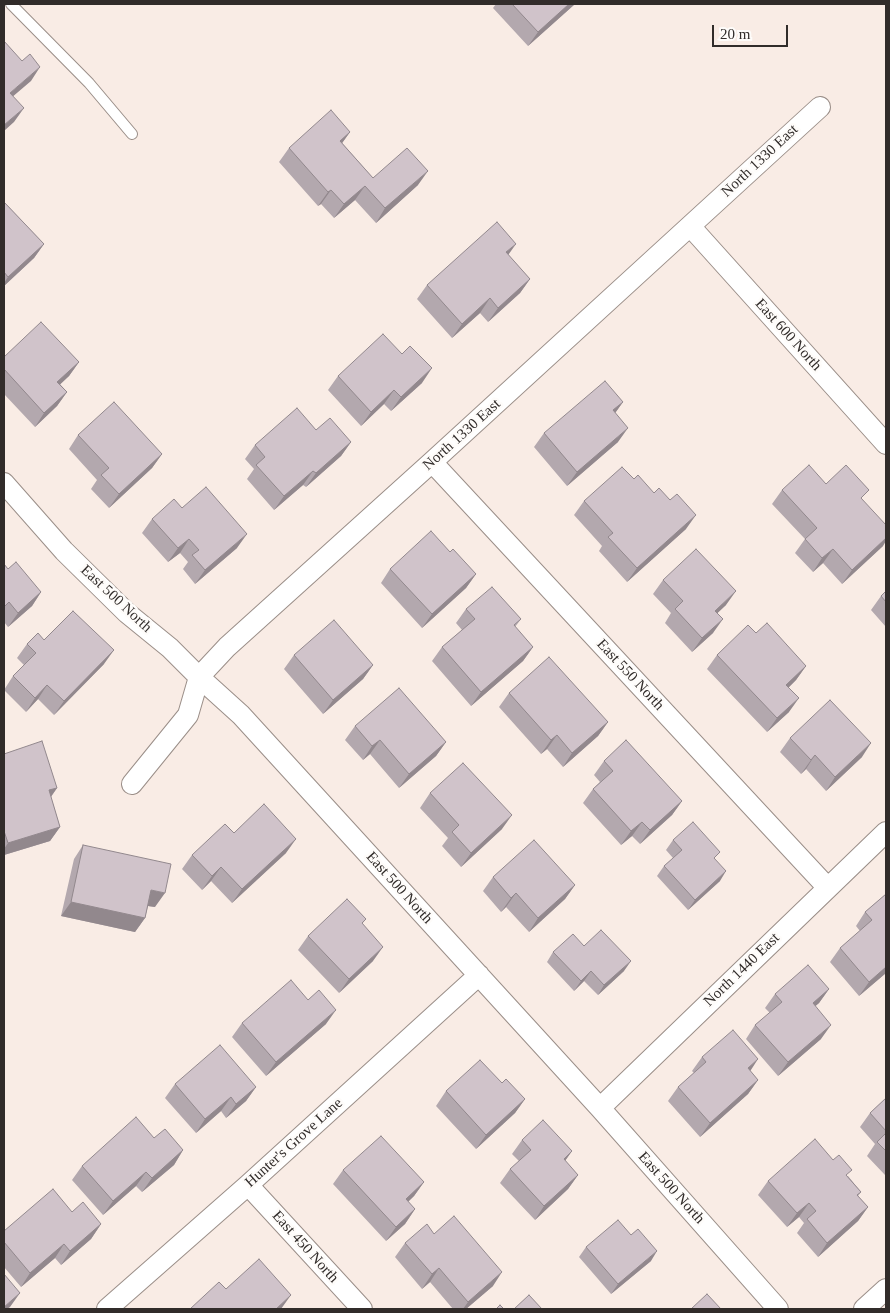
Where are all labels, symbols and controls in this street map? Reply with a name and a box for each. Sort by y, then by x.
scale bar [715,15,791,47]
text: 20 m [720,26,750,42]
street label: North 1330 East [718,121,802,201]
street label: East 600 North [751,295,825,375]
street label: North 1330 East [419,395,505,475]
street label: East 500 North [77,561,155,637]
street label: East 550 North [592,636,668,714]
street label: East 500 North [362,848,436,928]
street label: North 1440 East [700,929,784,1011]
street label: Hunter's Grove Lane [241,1094,347,1192]
street label: East 500 North [634,1148,708,1228]
street label: East 450 North [268,1207,342,1287]

